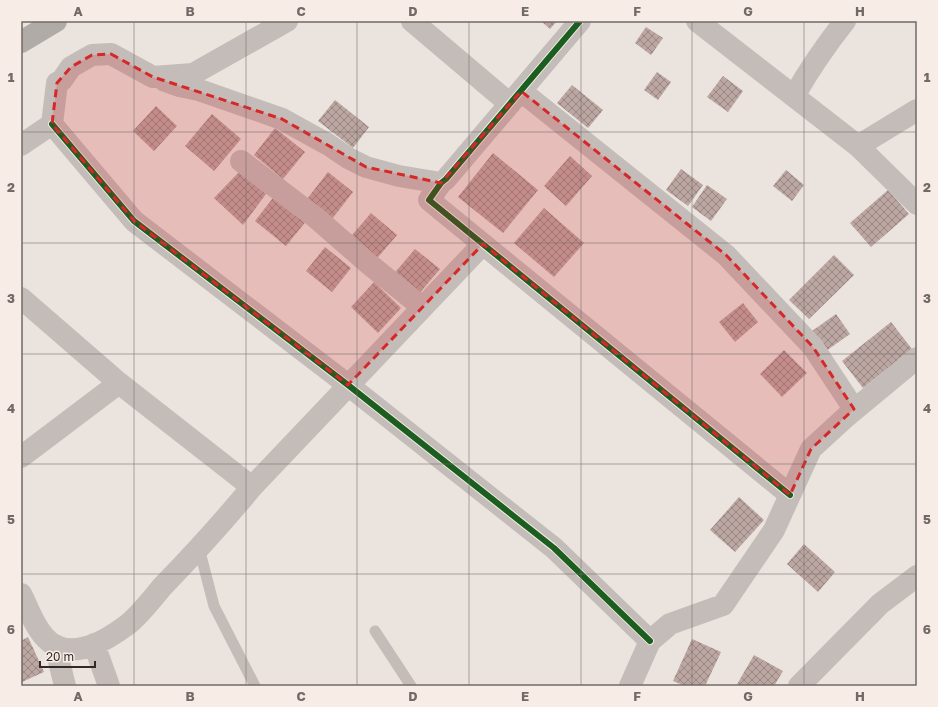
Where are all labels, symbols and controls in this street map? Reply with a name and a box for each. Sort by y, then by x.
text: A [73,3,83,19]
text: B [185,3,195,19]
text: C [296,3,306,19]
text: D [408,3,418,19]
text: E [521,3,529,19]
text: F [633,3,641,19]
text: G [743,3,753,19]
text: H [855,3,865,19]
text: 1 [8,69,15,85]
text: 1 [924,69,931,85]
text: 2 [7,179,15,195]
text: 2 [923,179,931,195]
text: 3 [7,290,15,306]
text: 3 [923,290,931,306]
text: 4 [7,400,15,416]
text: 4 [923,400,931,416]
text: 5 [7,511,15,527]
text: 5 [923,511,931,527]
text: 6 [7,621,15,637]
text: 6 [923,621,931,637]
scale bar [40,643,95,669]
text: 20 m [46,649,74,664]
text: A [73,688,83,704]
text: B [185,688,195,704]
text: C [296,688,306,704]
text: D [408,688,418,704]
text: E [521,688,529,704]
text: F [633,688,641,704]
text: G [743,688,753,704]
text: H [855,688,865,704]

